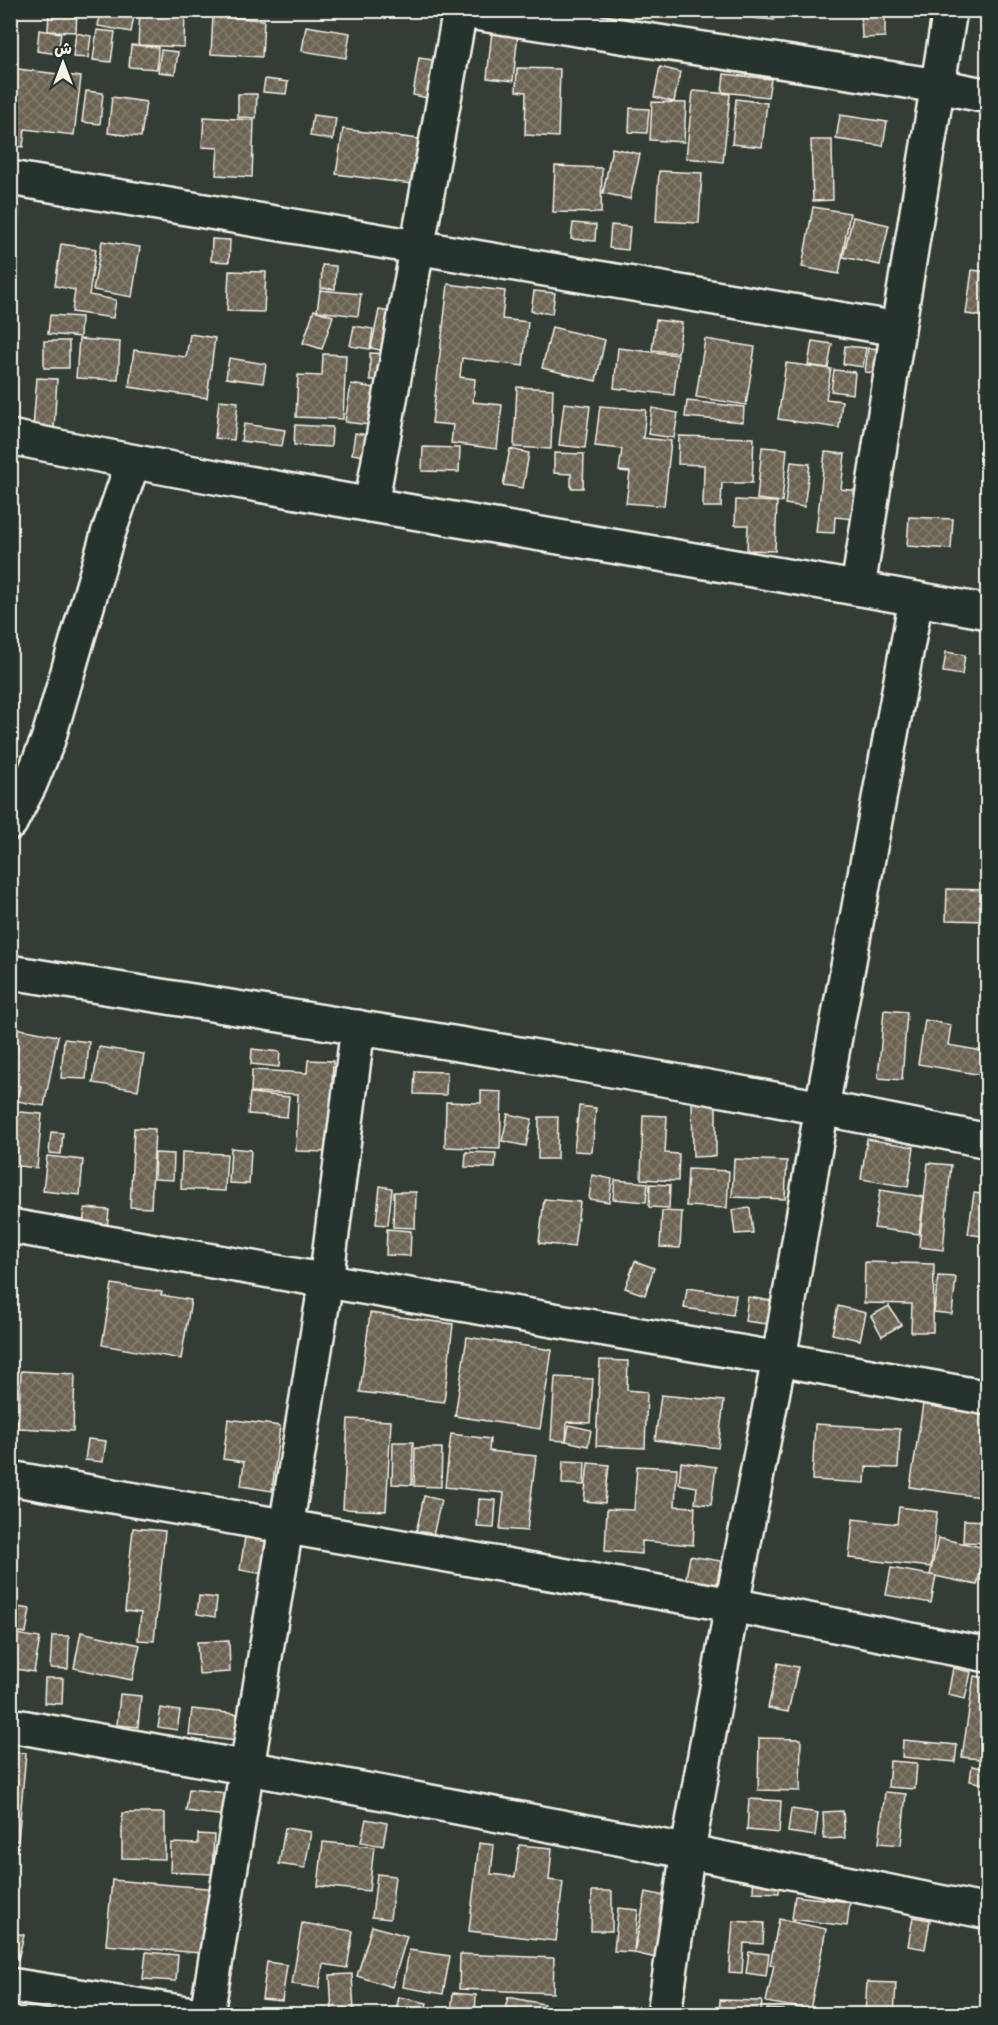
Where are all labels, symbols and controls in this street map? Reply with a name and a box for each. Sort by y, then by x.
north arrow [33,33,93,93]
text: ش [54,39,72,59]

